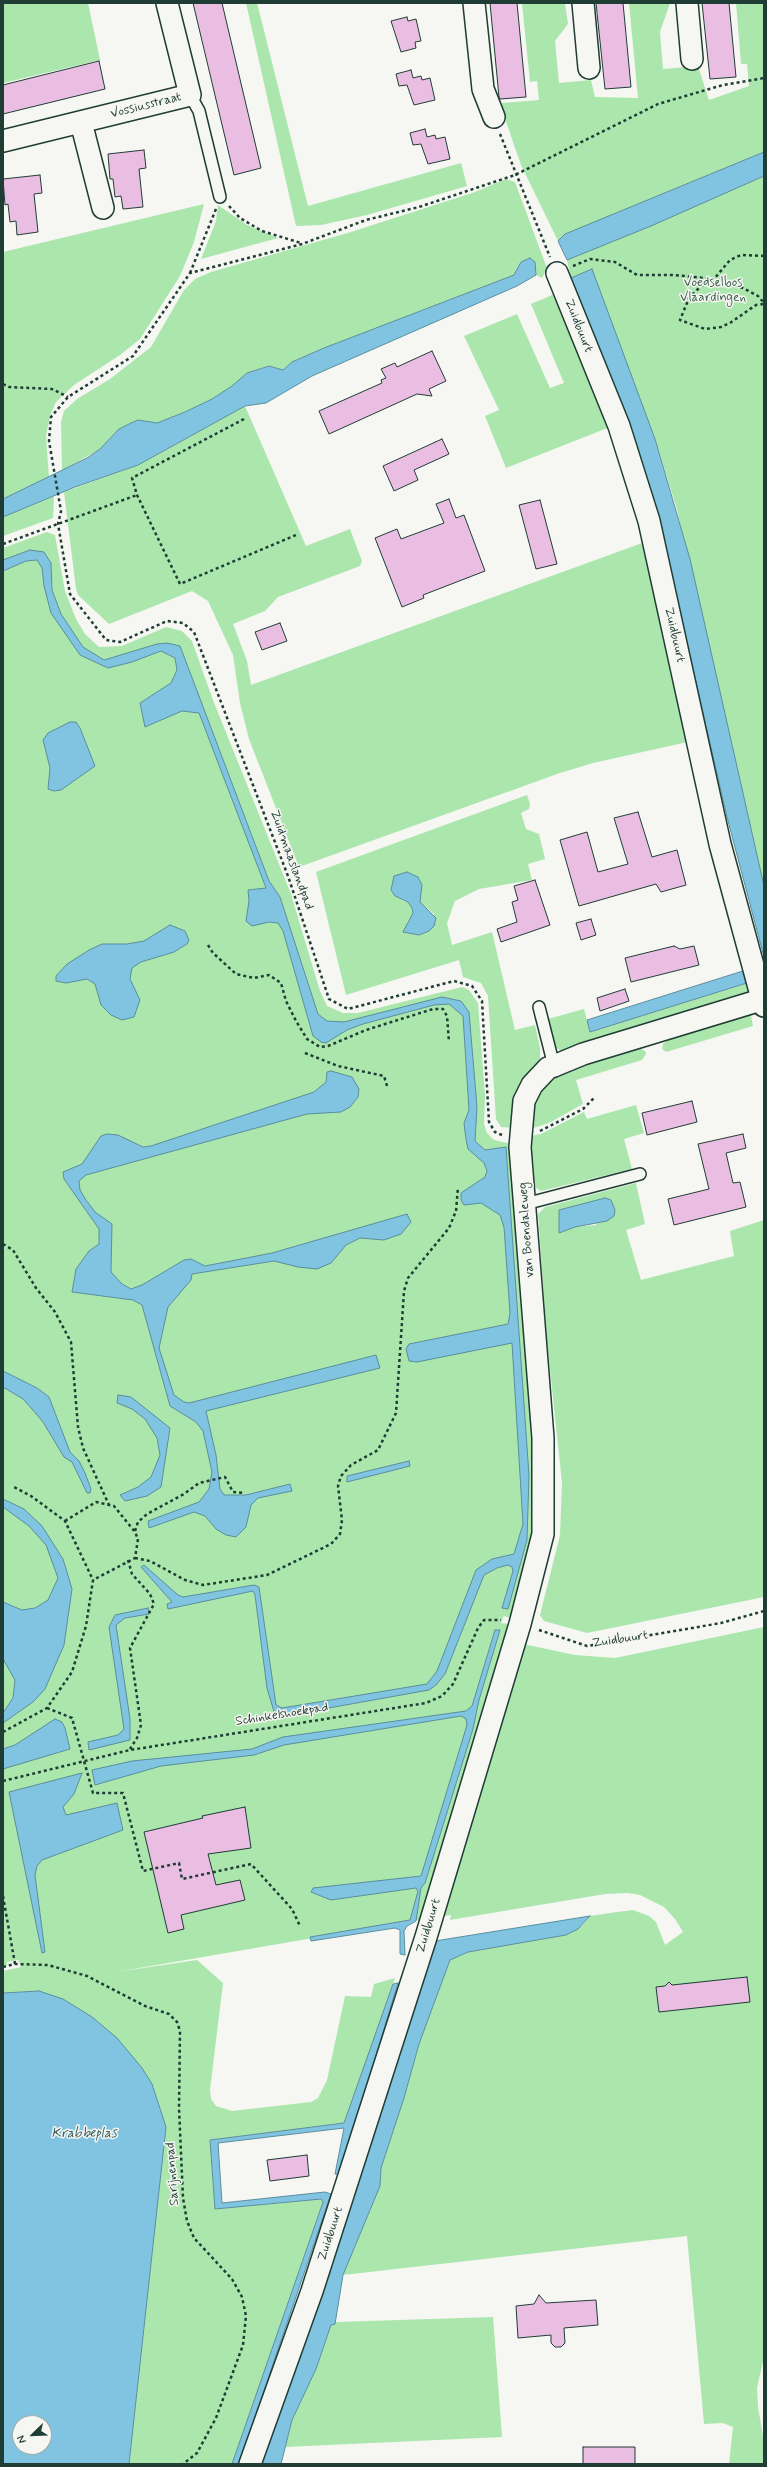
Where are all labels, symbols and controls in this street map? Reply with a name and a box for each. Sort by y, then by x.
street label: Vossiusstraat [109,90,183,122]
park label: Voedselbos Vlaardingen [680,275,746,306]
street label: Zuidbuurt [560,297,596,355]
street label: Zuidbuurt [660,606,688,664]
street label: Zuidmaaslandpad [266,808,316,912]
street label: van Boendaleweg [516,1182,538,1278]
street label: Zuidbuurt [591,1628,649,1652]
street label: Schinkelshoekpad [234,1700,330,1730]
street label: Zuidbuurt [413,1897,445,1955]
water label: Krabbeplas [51,2126,117,2142]
street label: Sarijnenpad [163,2142,183,2206]
street label: Zuidbuurt [315,2205,347,2263]
north arrow [12,2415,52,2455]
text: N [14,2433,30,2445]

